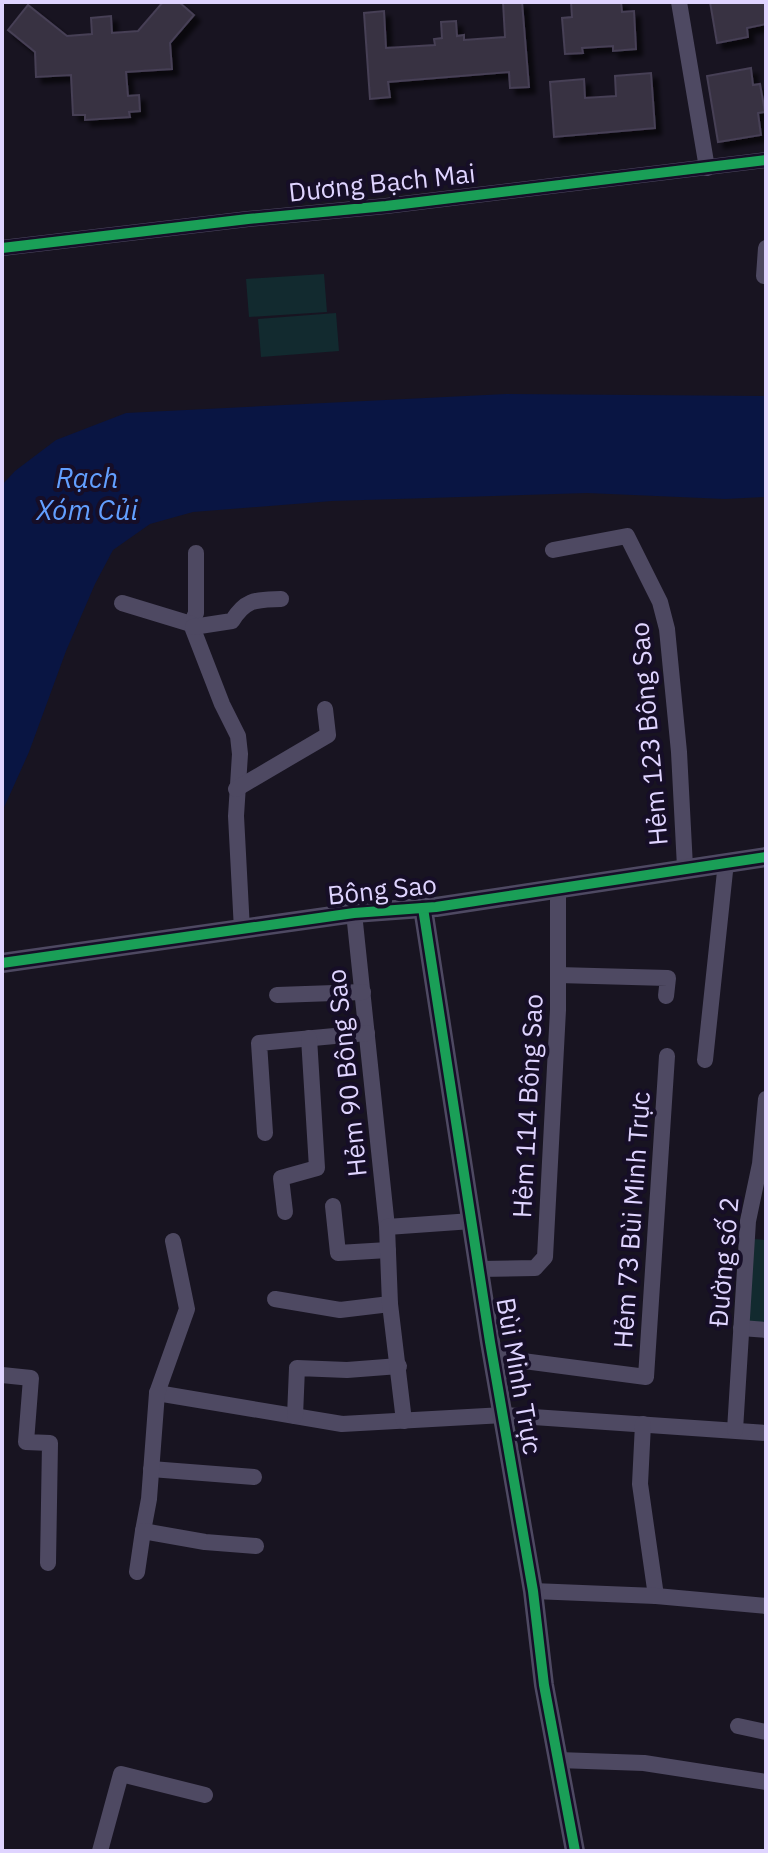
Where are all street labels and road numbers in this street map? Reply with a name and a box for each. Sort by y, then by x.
street label: Dương Bạch Mai [287,155,477,209]
street label: Hẻm 123 Bông Sao [621,621,675,847]
street label: Bông Sao [326,866,438,912]
street label: Hẻm 90 Bông Sao [318,968,374,1179]
street label: Hẻm 114 Bông Sao [504,993,550,1219]
street label: Hẻm 73 Bùi Minh Trực [605,1090,657,1350]
street label: Đường số 2 [700,1195,746,1328]
street label: Bùi Minh Trực [489,1295,551,1457]

